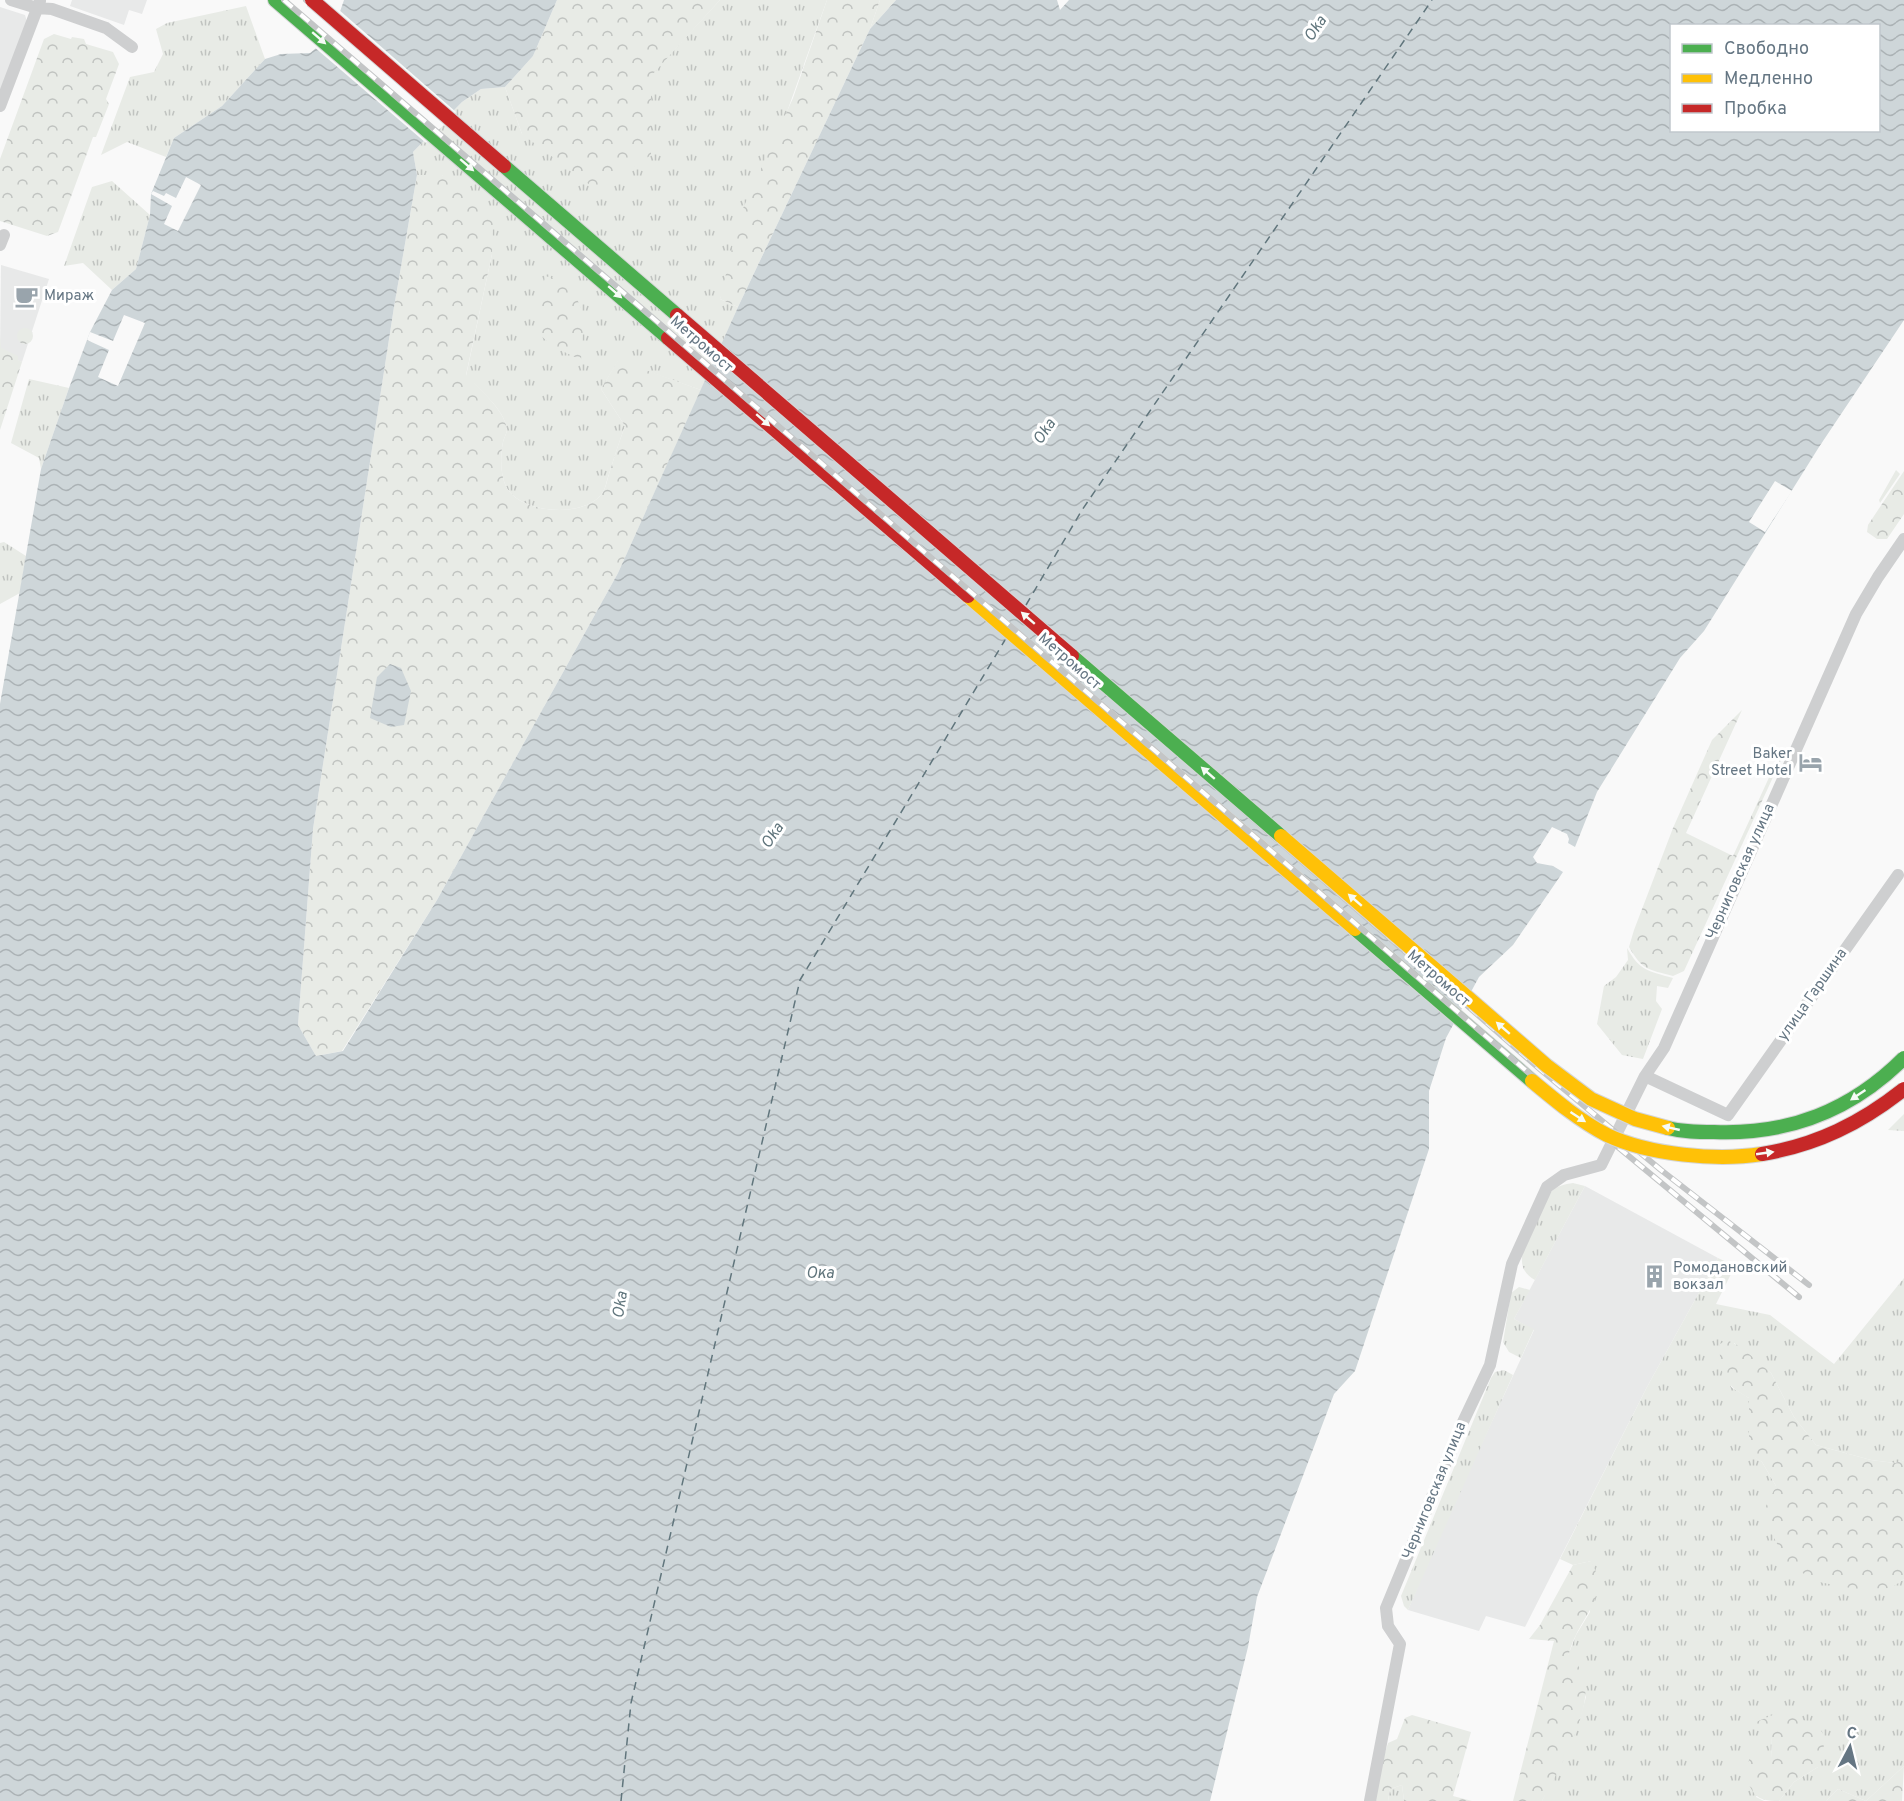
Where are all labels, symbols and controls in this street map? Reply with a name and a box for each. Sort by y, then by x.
water label: Oka [1300,12,1332,46]
legend [1670,24,1880,132]
one-way arrow [311,31,326,44]
text: Свободно [1724,38,1809,61]
text: Медленно [1724,68,1813,91]
text: Пробка [1724,98,1787,121]
one-way arrow [459,158,474,171]
cafe icon: Мираж [13,283,39,309]
one-way arrow [607,286,623,299]
place label: Мираж [44,287,94,306]
street label: Метромост [666,312,737,378]
one-way arrow [755,413,770,426]
water label: Oka [1029,415,1061,449]
one-way arrow [1021,612,1036,625]
street label: Метромост [1034,629,1105,695]
place label: Baker Street Hotel [1711,745,1792,781]
hotel icon: Baker Street Hotel [1797,750,1823,776]
one-way arrow [1201,767,1216,780]
street label: Черниговская улица [1702,801,1780,943]
water label: Oka [757,819,789,853]
one-way arrow [1347,894,1363,907]
street label: улица Гаршина [1774,945,1852,1045]
street label: Метромост [1403,946,1474,1012]
one-way arrow [1496,1022,1511,1035]
one-way arrow [1851,1089,1867,1101]
one-way arrow [1570,1111,1586,1122]
one-way arrow [1662,1123,1681,1133]
one-way arrow [1755,1149,1774,1158]
place label: Ромодановский вокзал [1673,1259,1787,1295]
water label: Ока [806,1264,835,1284]
building icon: Ромодановский вокзал [1642,1264,1668,1290]
water label: Oka [609,1289,633,1320]
street label: Черниговская улица [1399,1419,1471,1563]
north arrow [1820,1717,1880,1777]
text: С [1845,1724,1858,1745]

